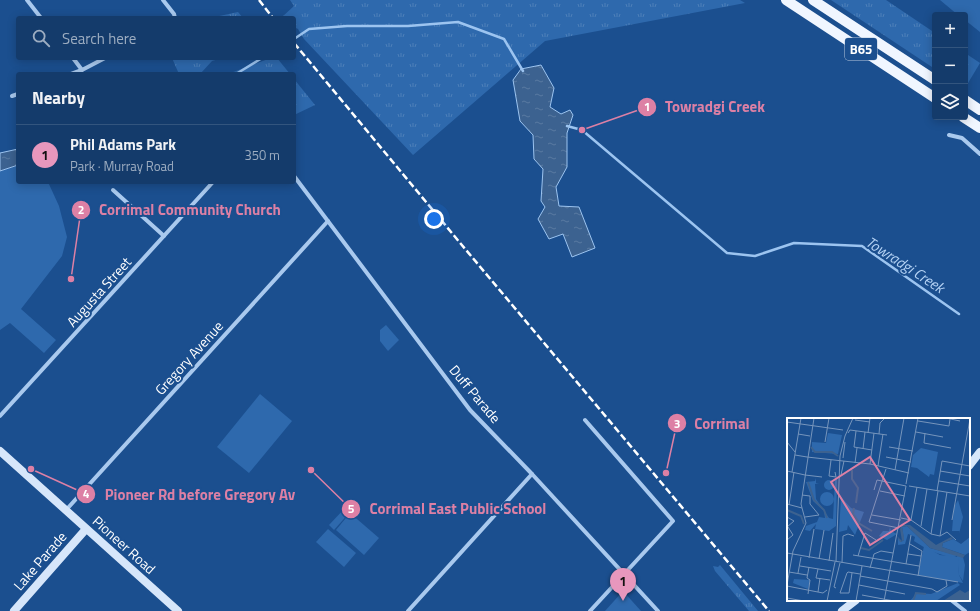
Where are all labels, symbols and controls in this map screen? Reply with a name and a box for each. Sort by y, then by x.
map controls [932,12,968,120]
button: + [932,12,968,48]
search box [16,16,296,60]
icon: search [30,27,52,49]
text: Search here [62,27,136,50]
road number: B65 [845,38,877,60]
button: − [932,48,968,84]
button: layers [932,84,968,120]
text: Nearby [32,85,85,111]
callout: Towradgi Creek [637,94,773,121]
text: Towradgi Creek [665,95,765,118]
text: 1 [644,97,650,116]
text: Phil Adams Park [70,133,176,156]
text: 1 [41,145,49,165]
text: 350 m [244,145,280,165]
text: Park · Murray Road [70,156,174,176]
callout: Corrimal Community Church [71,197,289,224]
text: Corrimal Community Church [99,198,281,221]
text: 2 [78,200,84,219]
your location [424,209,444,229]
water label: Towradgi Creek [861,231,951,300]
street label: Augusta Street [61,252,136,331]
street label: Gregory Avenue [150,316,228,399]
street label: Duff Parade [445,360,506,427]
callout: Corrimal [667,410,758,437]
text: Corrimal [694,412,750,435]
text: 3 [674,414,680,433]
inset map [787,418,970,601]
callout: Pioneer Rd before Gregory Av [76,481,303,508]
text: Pioneer Rd before Gregory Av [105,483,296,506]
text: 4 [83,484,90,503]
callout: Corrimal East Public School [341,495,554,522]
text: Corrimal East Public School [370,497,546,520]
text: 5 [348,499,355,518]
street label: Pioneer Road [88,511,161,579]
street label: Lake Parade [8,527,71,595]
pin: 1 [610,568,636,601]

